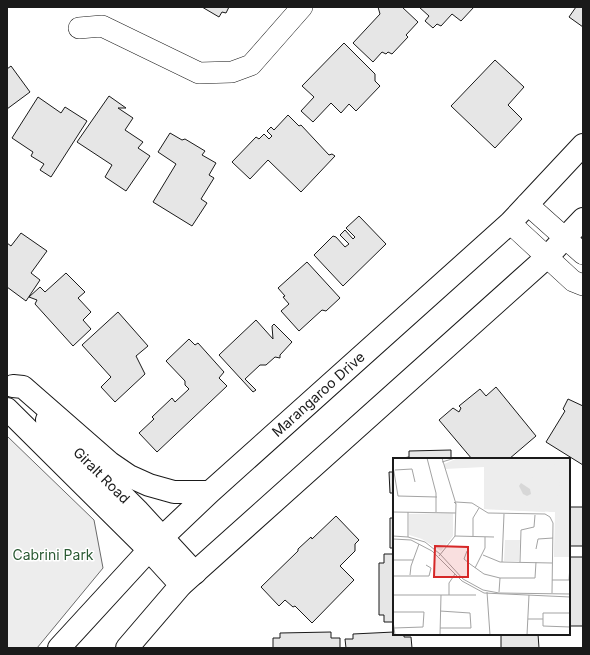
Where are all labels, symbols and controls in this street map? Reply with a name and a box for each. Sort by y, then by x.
street label: Marangaroo Drive [268,348,368,440]
street label: Giralt Road [70,443,134,507]
inset map [393,458,570,635]
park label: Cabrini Park [12,546,94,563]

